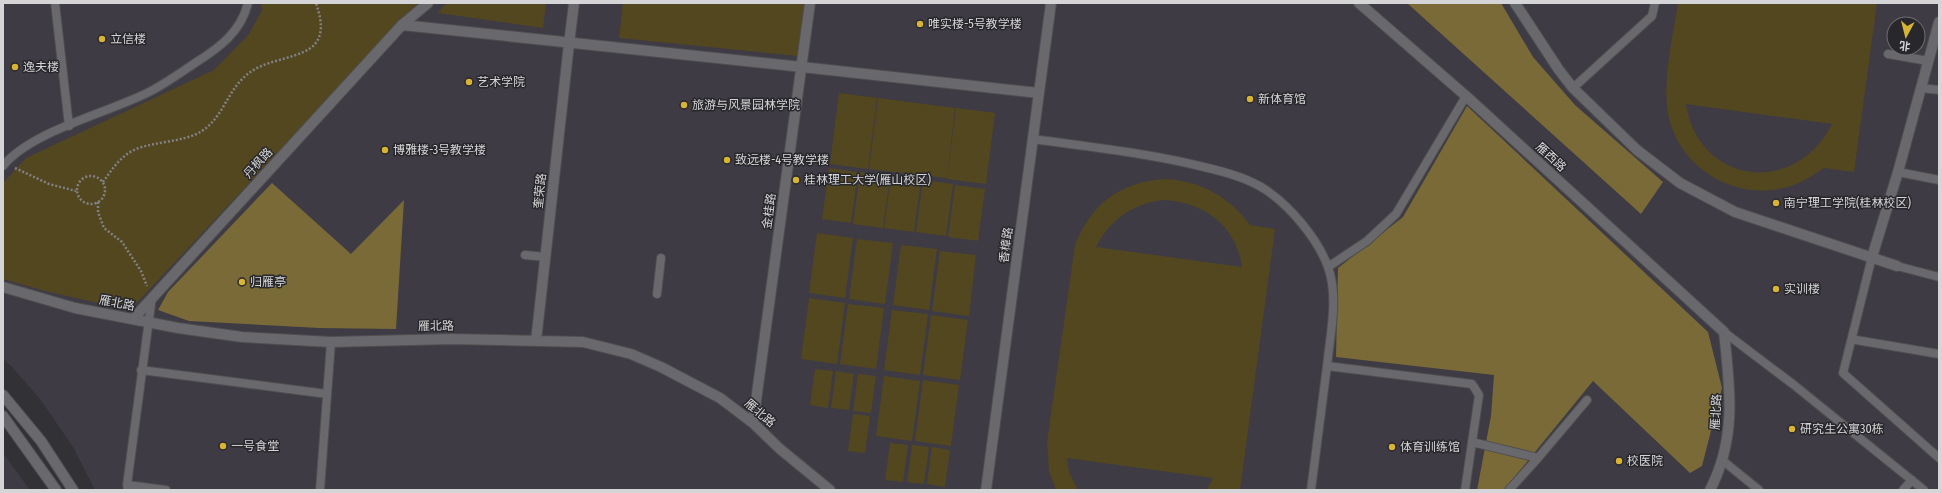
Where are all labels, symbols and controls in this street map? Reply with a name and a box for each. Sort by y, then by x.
north arrow [1886,16,1926,56]
place label: 唯实楼-5号教学楼 [928,17,1022,31]
marker: 唯实楼-5号教学楼 [915,19,925,29]
place label: 立信楼 [110,32,146,46]
marker: 立信楼 [97,34,107,44]
text: 北 [1899,38,1911,53]
place label: 逸夫楼 [23,60,59,74]
marker: 逸夫楼 [10,62,20,72]
place label: 艺术学院 [477,75,525,89]
marker: 艺术学院 [464,77,474,87]
place label: 新体育馆 [1258,92,1306,106]
marker: 新体育馆 [1245,94,1255,104]
place label: 旅游与风景园林学院 [692,98,800,112]
marker: 旅游与风景园林学院 [679,100,689,110]
street label: 雁西路 [1533,140,1569,174]
place label: 博雅楼-3号教学楼 [393,143,486,157]
street label: 丹枫路 [241,145,275,181]
marker: 博雅楼-3号教学楼 [380,145,390,155]
place label: 致远楼-4号教学楼 [735,153,829,167]
marker: 致远楼-4号教学楼 [722,155,732,165]
street label: 奎荣路 [531,172,549,210]
place label: 桂林理工大学(雁山校区) [804,173,932,187]
marker: 桂林理工大学(雁山校区) [791,175,801,185]
street label: 金桂路 [760,192,778,230]
place label: 南宁理工学院(桂林校区) [1784,196,1912,210]
marker: 南宁理工学院(桂林校区) [1771,198,1781,208]
street label: 香樟路 [997,226,1015,264]
place label: 归雁亭 [250,275,286,289]
marker: 归雁亭 [237,277,247,287]
place label: 实训楼 [1784,282,1820,296]
marker: 实训楼 [1771,284,1781,294]
street label: 雁北路 [98,293,136,313]
street label: 雁北路 [418,319,454,333]
street label: 雁北路 [1708,394,1724,430]
street label: 雁北路 [742,396,778,430]
place label: 研究生公寓30栋 [1800,422,1884,436]
marker: 研究生公寓30栋 [1787,424,1797,434]
place label: 一号食堂 [231,439,279,453]
place label: 体育训练馆 [1400,440,1460,454]
marker: 一号食堂 [218,441,228,451]
marker: 体育训练馆 [1387,442,1397,452]
place label: 校医院 [1627,454,1663,468]
marker: 校医院 [1614,456,1624,466]

